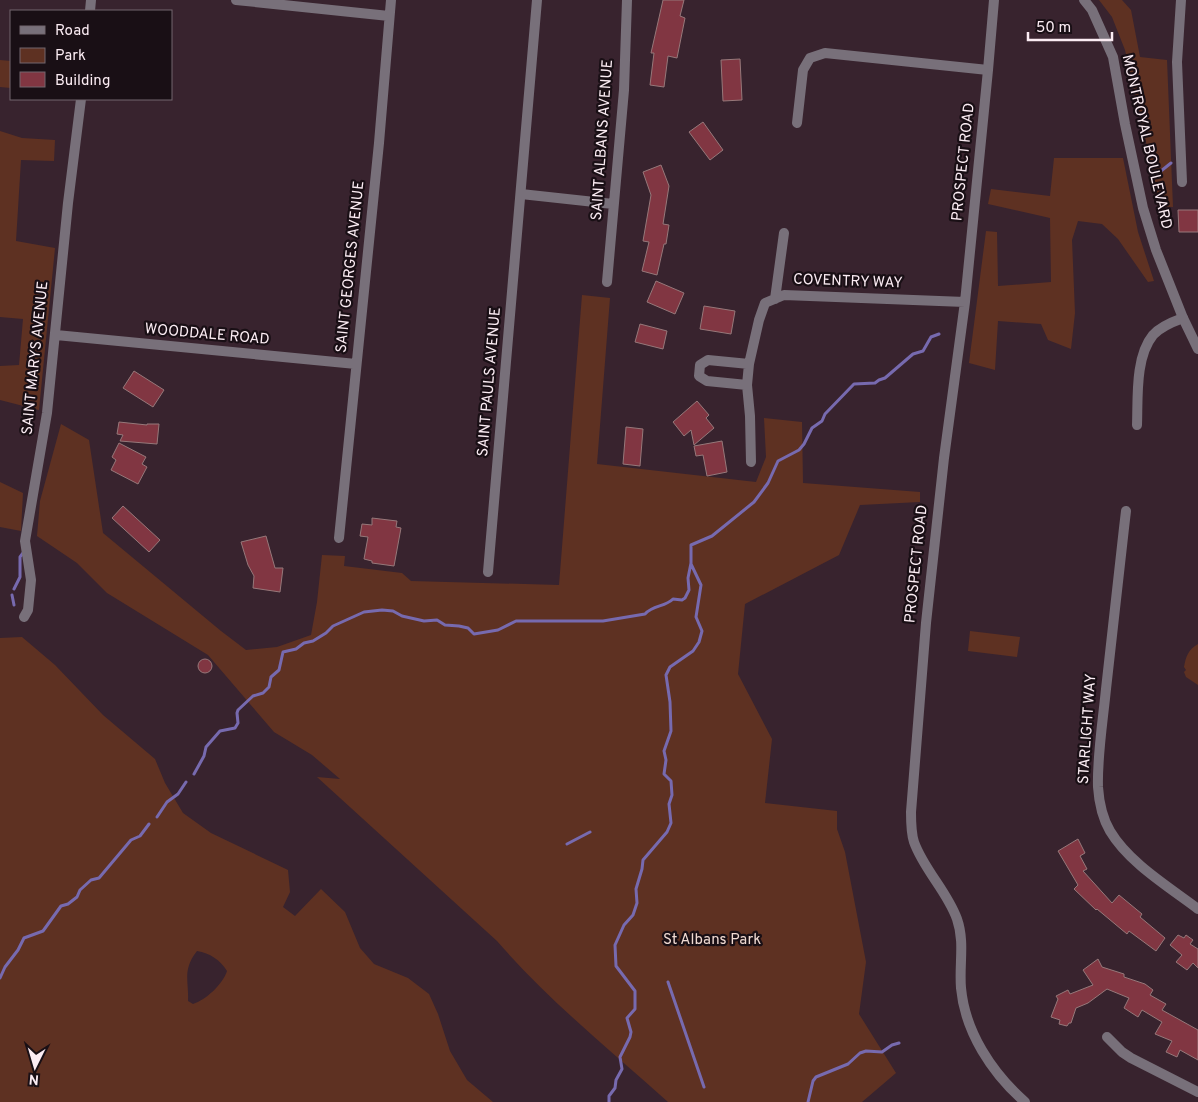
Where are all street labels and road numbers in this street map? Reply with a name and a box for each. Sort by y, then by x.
street label: MONTROYAL BOULEVARD [1117,53,1175,231]
street label: SAINT ALBANS AVENUE [588,59,618,221]
street label: PROSPECT ROAD [948,102,980,222]
street label: SAINT GEORGES AVENUE [333,180,369,354]
street label: COVENTRY WAY [793,271,903,293]
street label: SAINT MARYS AVENUE [18,280,54,436]
street label: SAINT PAULS AVENUE [474,306,506,458]
street label: WOODDALE ROAD [144,320,270,350]
street label: PROSPECT ROAD [901,504,933,624]
street label: STARLIGHT WAY [1075,673,1101,785]

